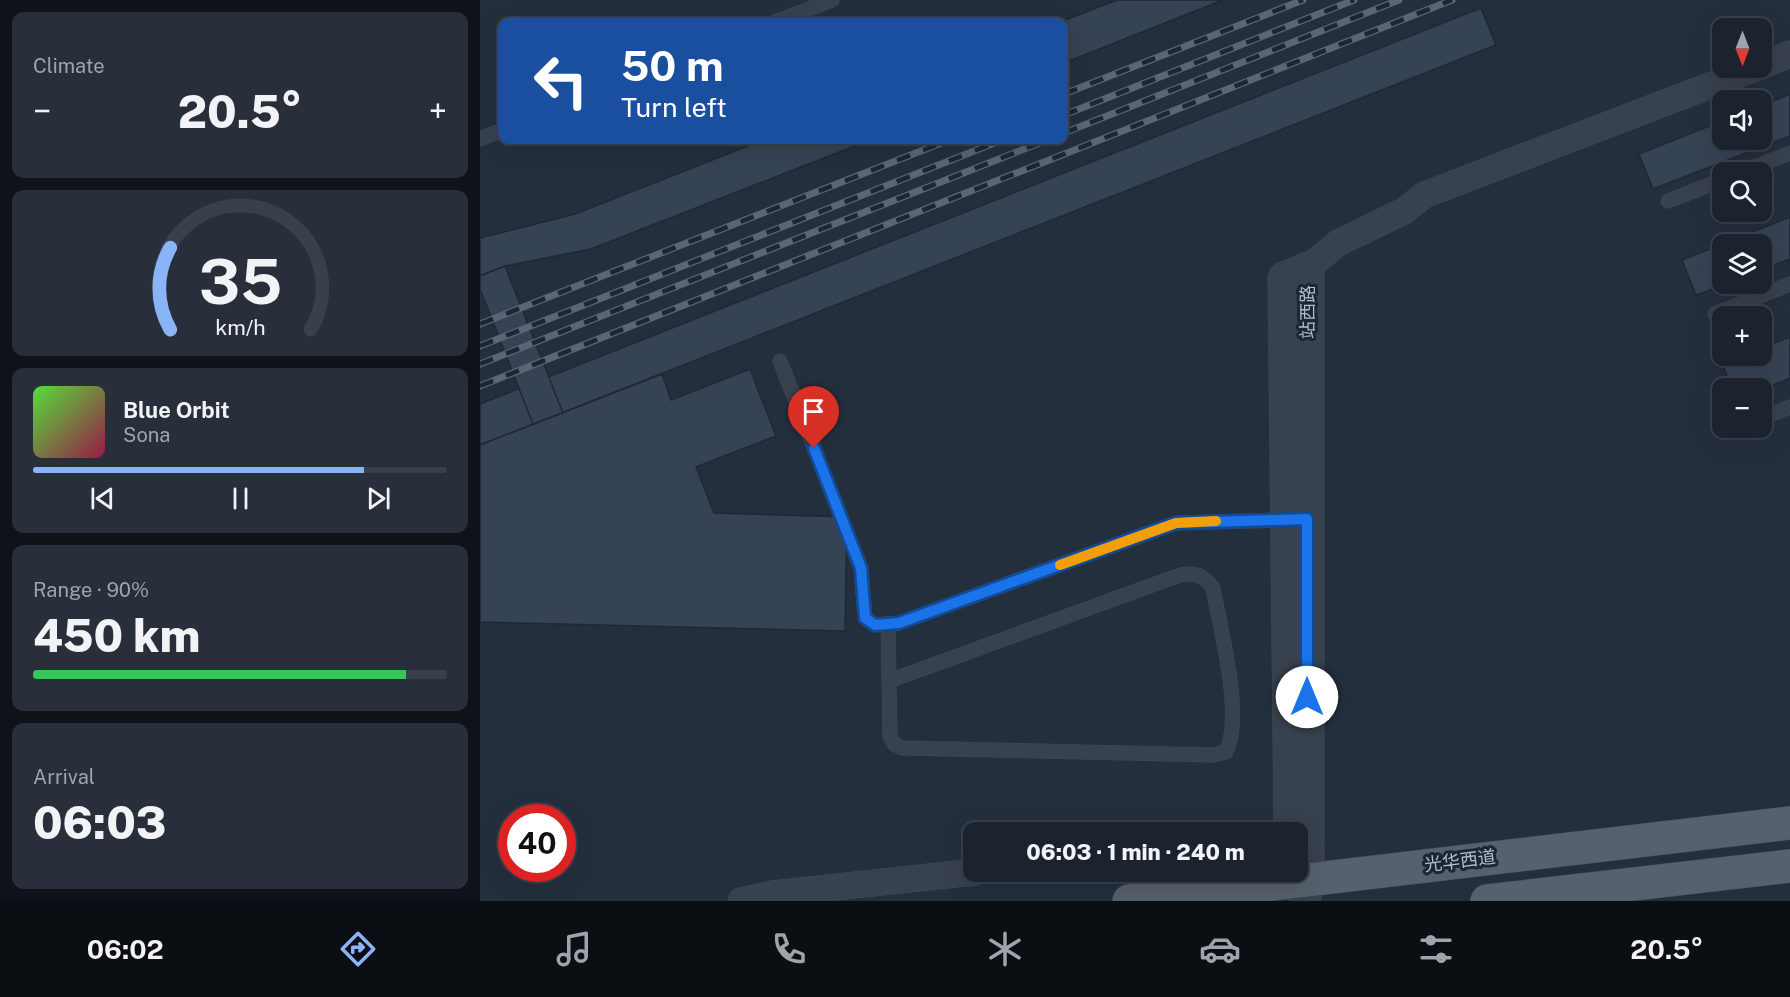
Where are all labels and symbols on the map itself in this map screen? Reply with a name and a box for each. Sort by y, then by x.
north arrow [1712,18,1772,78]
street label: 站西路 [1297,285,1318,339]
pin [788,386,839,448]
position arrow [1275,665,1339,729]
speed limit sign: 40 [498,804,576,882]
street label: 光华西道 [1423,846,1497,875]

